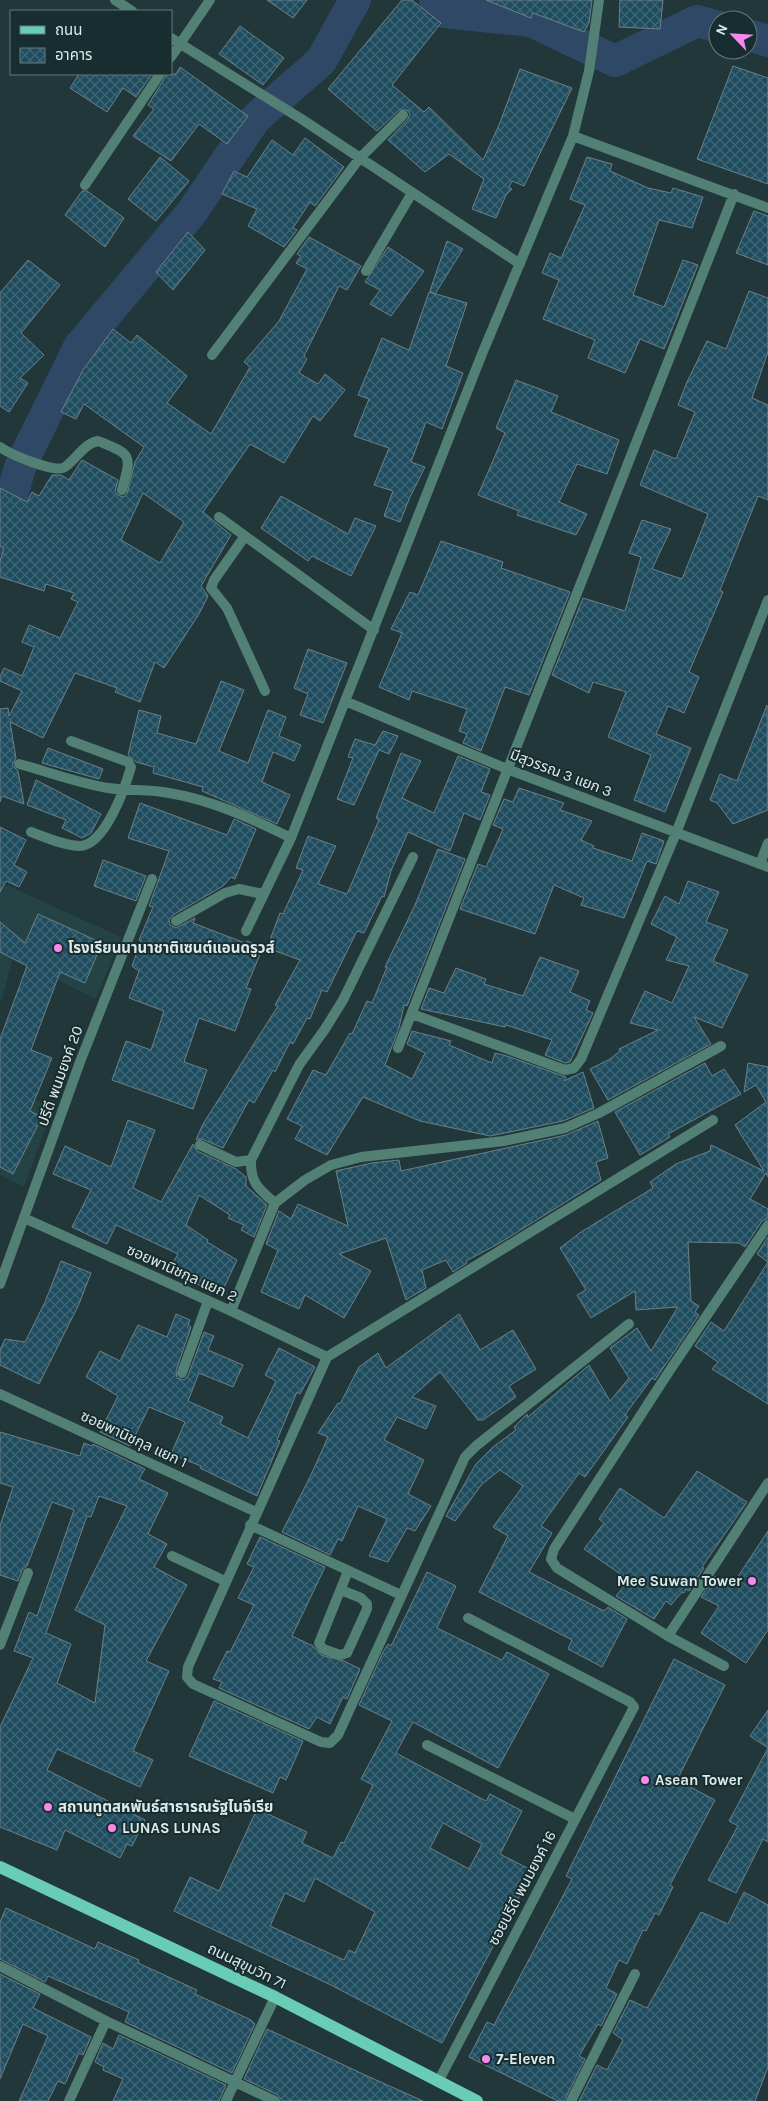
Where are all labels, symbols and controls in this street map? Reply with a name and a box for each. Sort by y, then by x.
legend [10,10,172,75]
north arrow [708,10,758,60]
text: ถนน [55,21,82,39]
text: N [712,22,731,38]
text: อาคาร [55,46,92,64]
street label: มีสุวรรณ 3 แยก 3 [507,745,615,801]
place label: โรงเรียนนานาชาติเซนต์แอนดรูวส์ [68,939,275,958]
marker: โรงเรียนนานาชาติเซนต์แอนดรูวส์ [52,942,64,954]
street label: ปรีดี พนมยงค์ 20 [34,1023,87,1129]
street label: ซอยพานิชกุล แยก 2 [124,1241,240,1305]
street label: ซอยพานิชกุล แยก 1 [78,1406,190,1472]
place label: Mee Suwan Tower [617,1572,742,1590]
marker: Mee Suwan Tower [746,1575,758,1587]
place label: Asean Tower [655,1771,743,1789]
marker: Asean Tower [639,1774,651,1786]
place label: สถานทูตสหพันธ์สาธารณรัฐไนจีเรีย [58,1798,273,1817]
marker: สถานทูตสหพันธ์สาธารณรัฐไนจีเรีย [42,1801,54,1813]
place label: LUNAS LUNAS [122,1819,221,1837]
marker: LUNAS LUNAS [106,1822,118,1834]
street label: ซอยปรีดี พนมยงค์ 16 [484,1828,560,1948]
street label: ถนนสุขุมวิท 71 [205,1939,289,1993]
place label: 7-Eleven [496,2050,555,2068]
marker: 7-Eleven [480,2053,492,2065]

